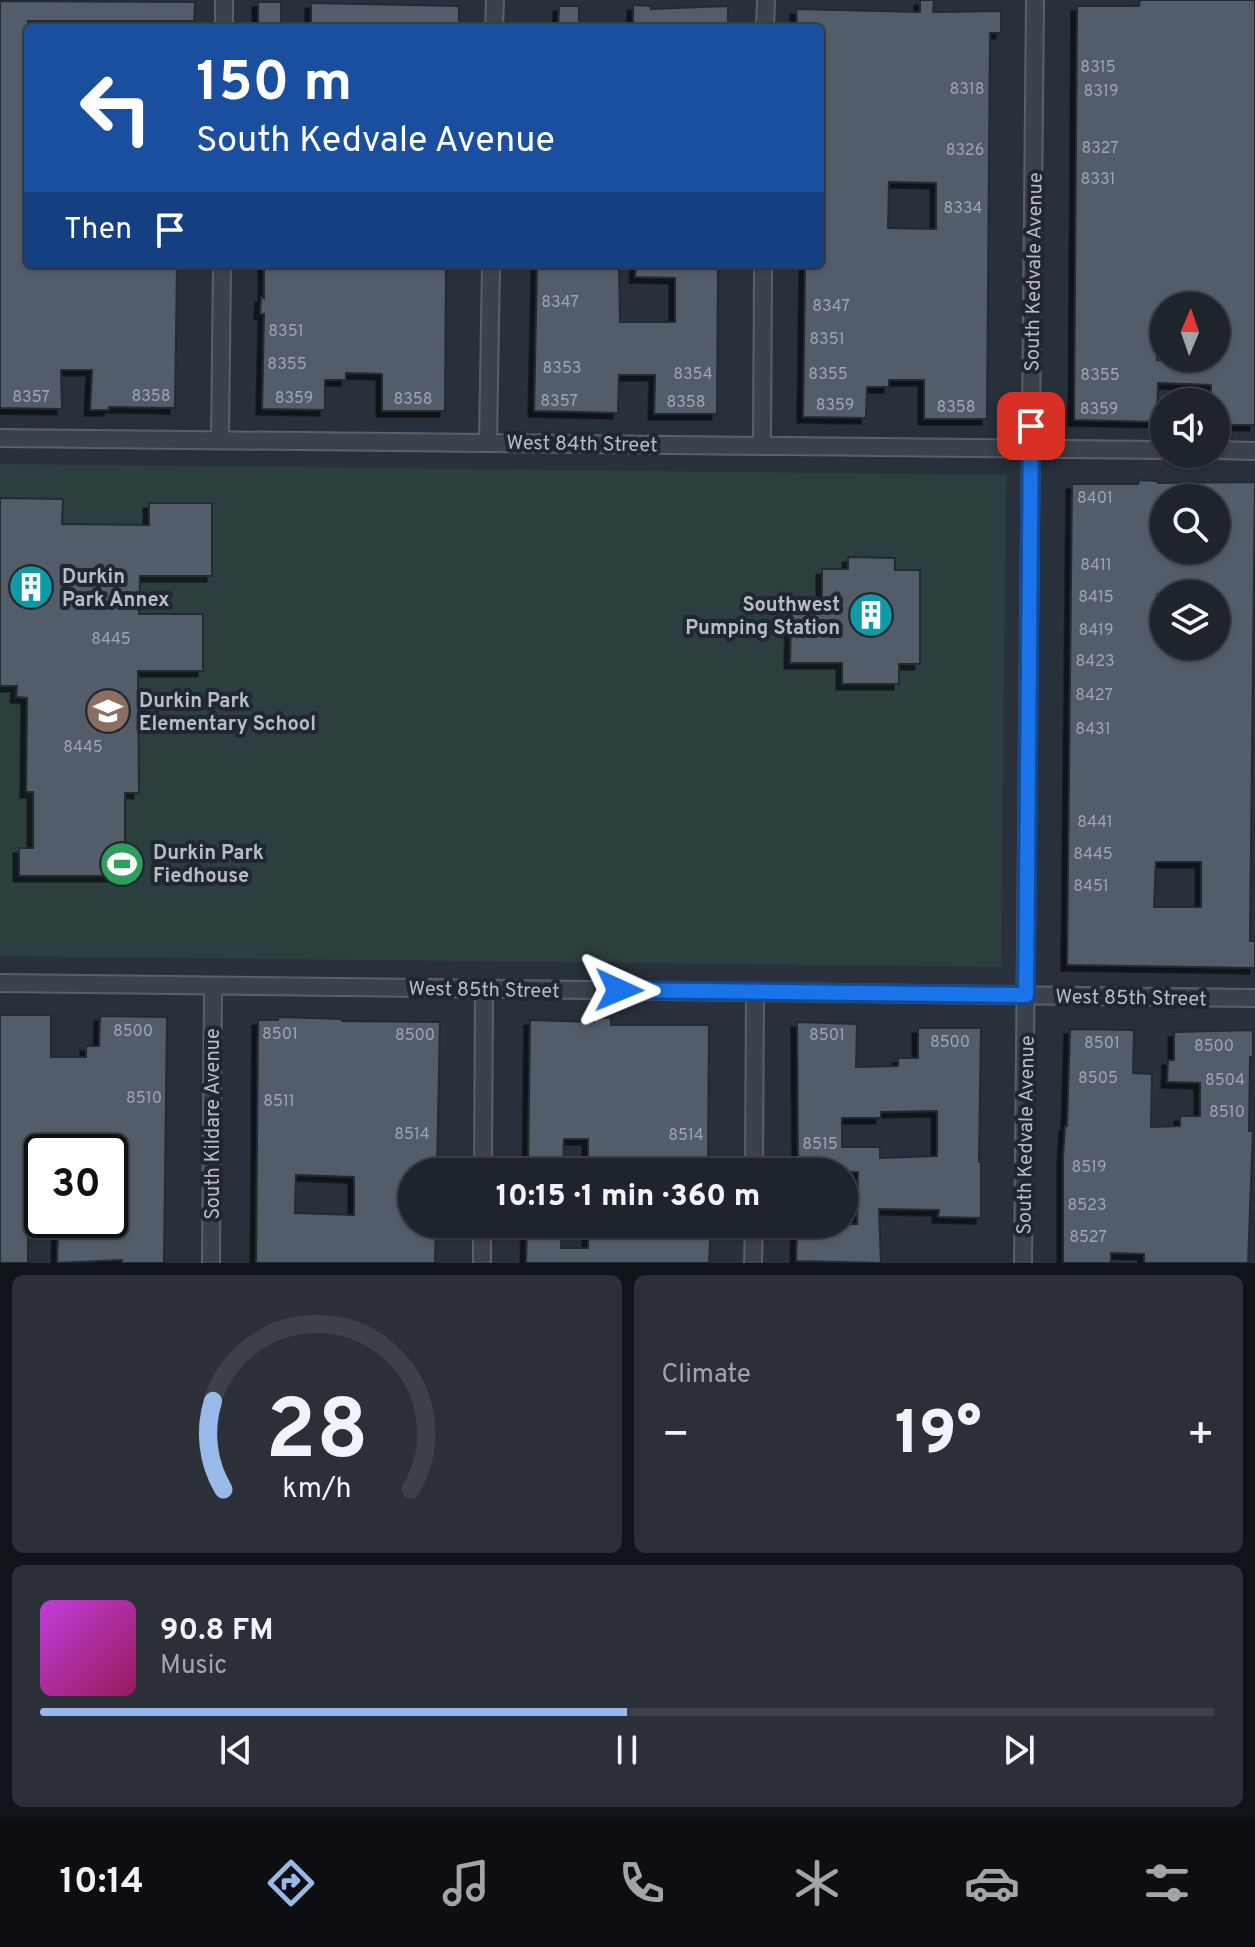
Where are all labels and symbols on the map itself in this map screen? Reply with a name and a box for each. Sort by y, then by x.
house number: 8315 [1080,58,1116,78]
house number: 8318 [949,80,985,100]
house number: 8319 [1084,82,1118,102]
house number: 8327 [1081,139,1119,159]
house number: 8326 [946,141,984,161]
house number: 8331 [1081,170,1115,190]
street label: South Kedvale Avenue [1020,172,1050,372]
house number: 8334 [944,199,983,219]
north arrow [1150,292,1230,372]
house number: 8347 [541,293,579,313]
house number: 8347 [812,297,850,317]
house number: 8351 [268,322,304,342]
house number: 8351 [809,330,845,350]
house number: 8355 [267,355,307,375]
house number: 8353 [543,359,581,379]
house number: 8354 [673,365,713,385]
house number: 8355 [808,365,848,385]
house number: 8355 [1080,366,1120,386]
house number: 8358 [131,387,171,407]
house number: 8357 [12,388,50,408]
house number: 8359 [275,389,313,409]
house number: 8358 [393,390,433,410]
house number: 8357 [540,392,578,412]
pin [997,392,1065,460]
house number: 8358 [666,393,706,413]
house number: 8359 [816,396,854,416]
house number: 8358 [936,398,976,418]
house number: 8359 [1080,400,1118,420]
street label: West 84th Street [506,431,658,459]
house number: 8401 [1077,489,1113,509]
house number: 8411 [1080,556,1112,576]
building icon: Durkin Park Annex [7,563,55,611]
place label: Durkin Park Annex [62,565,170,614]
house number: 8415 [1078,588,1114,608]
building icon: Southwest Pumping Station [847,591,895,639]
place label: Southwest Pumping Station [685,593,840,642]
house number: 8419 [1078,621,1114,641]
house number: 8445 [91,630,131,650]
house number: 8423 [1075,652,1115,672]
house number: 8427 [1075,686,1113,706]
school or university icon: Durkin Park Elementary School [84,687,132,735]
place label: Durkin Park Elementary School [139,689,316,738]
house number: 8431 [1075,720,1111,740]
house number: 8445 [63,738,103,758]
house number: 8441 [1077,813,1113,833]
sports icon: Durkin Park Fiedhouse [98,840,146,888]
place label: Durkin Park Fiedhouse [153,841,264,890]
house number: 8445 [1073,845,1113,865]
house number: 8451 [1073,877,1109,897]
position arrow [577,948,661,1032]
street label: West 85th Street [408,977,560,1005]
street label: West 85th Street [1055,985,1207,1013]
house number: 8500 [113,1022,153,1042]
house number: 8501 [262,1025,298,1045]
house number: 8500 [395,1026,435,1046]
house number: 8501 [809,1026,845,1046]
street label: South Kildare Avenue [201,1028,227,1220]
house number: 8500 [930,1033,970,1053]
house number: 8501 [1084,1034,1120,1054]
street label: South Kedvale Avenue [1012,1035,1042,1235]
house number: 8500 [1194,1037,1234,1057]
house number: 8505 [1078,1069,1118,1089]
house number: 8504 [1205,1071,1245,1091]
house number: 8510 [126,1089,162,1109]
house number: 8511 [263,1092,295,1112]
house number: 8510 [1209,1103,1245,1123]
house number: 8514 [394,1125,430,1145]
house number: 8514 [668,1126,704,1146]
speed limit sign: 30 [24,1134,128,1238]
house number: 8515 [802,1135,838,1155]
house number: 8519 [1071,1158,1107,1178]
house number: 8523 [1067,1196,1107,1216]
house number: 8527 [1069,1228,1107,1248]

